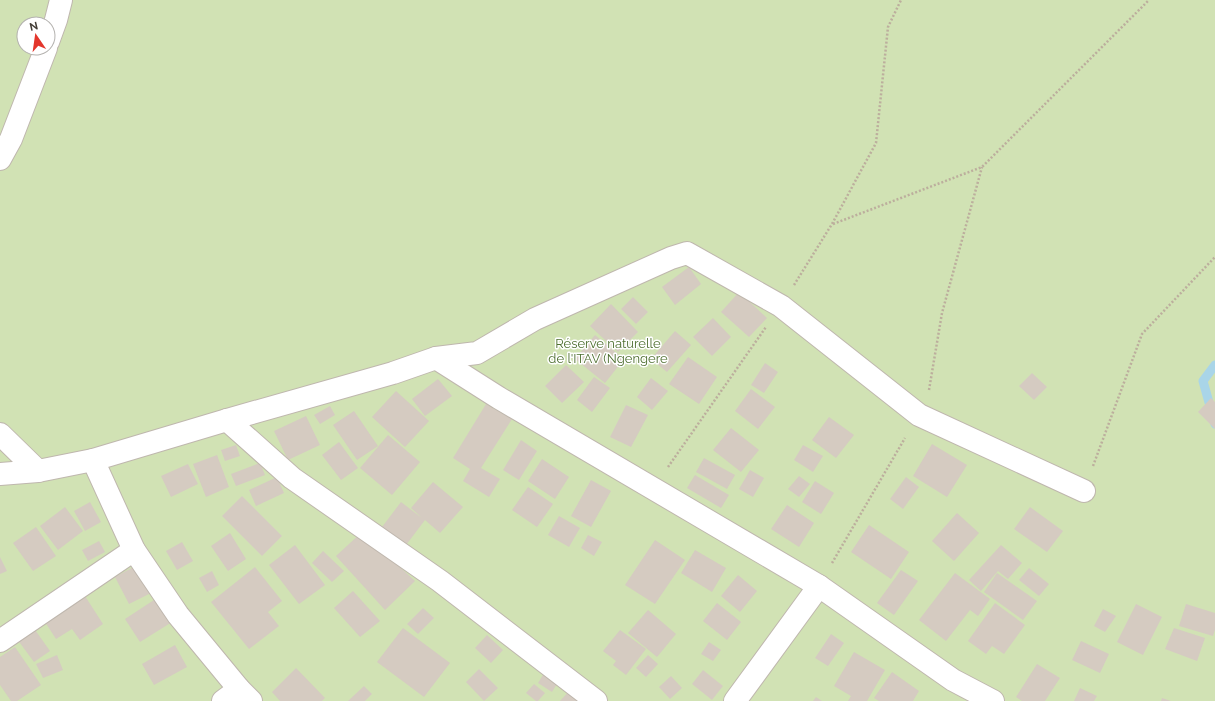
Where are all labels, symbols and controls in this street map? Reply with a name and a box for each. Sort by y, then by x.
north arrow [16,16,56,56]
text: N [28,19,39,34]
park label: Réserve naturelle de l'ITAV (Ngengere [548,336,668,366]

